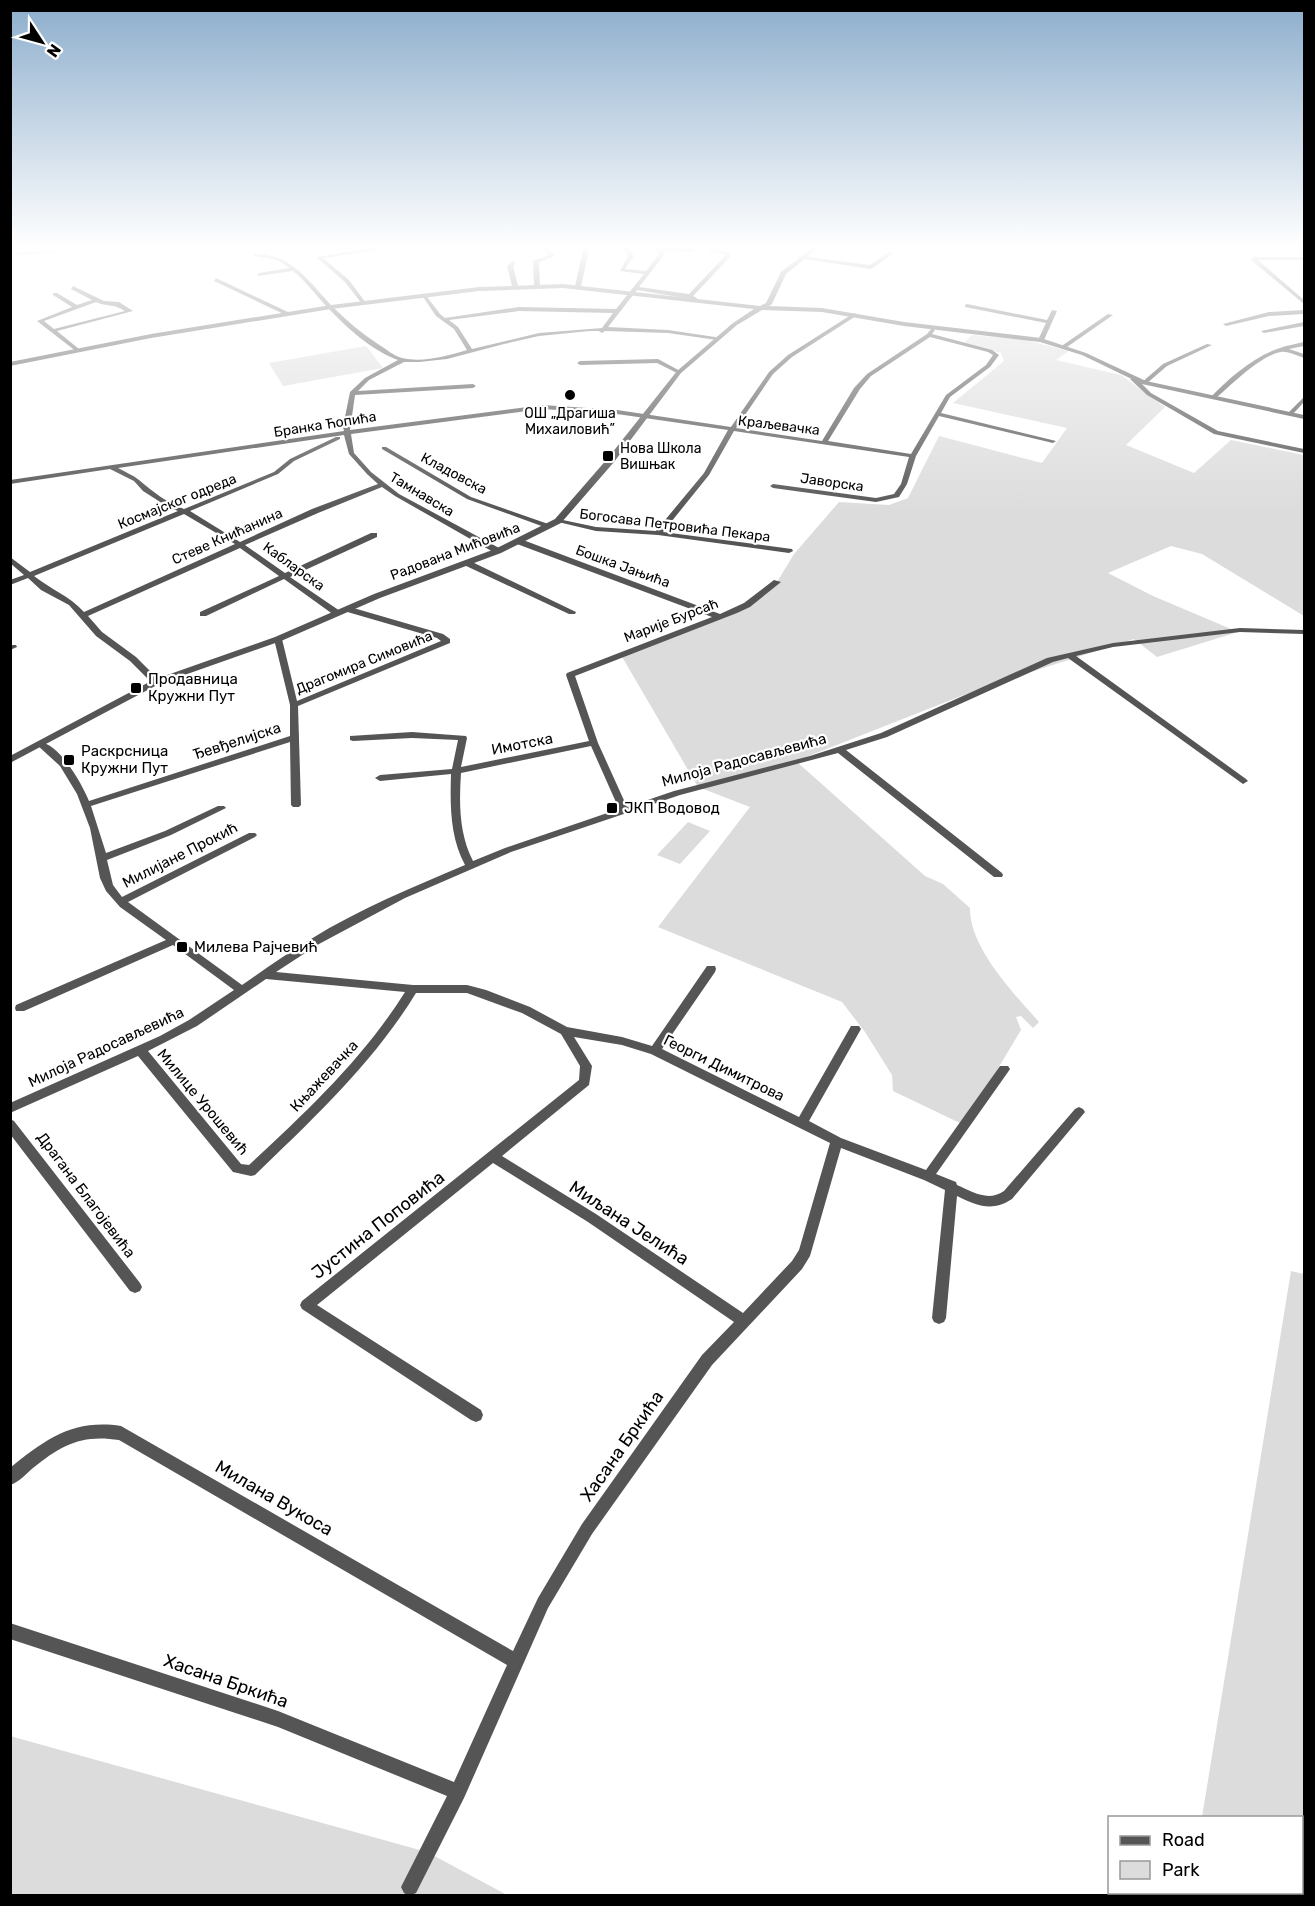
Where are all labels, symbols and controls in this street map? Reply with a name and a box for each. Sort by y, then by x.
north arrow [12,12,72,72]
text: N [43,40,65,61]
marker: ОШ „Драгиша Михаиловић” [563,388,577,402]
place label: ОШ „Драгиша Михаиловић” [524,405,616,438]
street label: Бранка Ћопића [273,408,378,441]
street label: Краљевачка [737,412,821,439]
place label: Нова Школа Вишњак [620,440,701,473]
street label: Кладовска [418,449,490,498]
marker: Нова Школа Вишњак [601,449,615,463]
street label: Тамнавска [386,468,457,520]
street label: Космајског одреда [115,470,239,533]
street label: Јаворска [799,470,865,495]
street label: Стеве Книћанина [169,504,285,568]
street label: Богосава Петровића Пекара [579,505,771,546]
street label: Радована Мићовића [388,519,522,584]
street label: Кабларска [260,538,328,594]
street label: Бошка Јањића [573,542,672,591]
street label: Марије Бурсаћ [622,595,721,646]
street label: Драгомира Симовића [293,627,435,698]
place label: Продавница Кружни Пут [148,670,238,705]
marker: Продавница Кружни Пут [129,681,143,695]
street label: Ђевђелијска [191,718,283,764]
street label: Имотска [490,729,554,759]
street label: Милоја Радосављевића [660,729,828,791]
place label: Раскрсница Кружни Пут [81,742,168,777]
marker: Раскрсница Кружни Пут [62,753,76,767]
place label: ЈКП Водовод [624,799,720,817]
marker: ЈКП Водовод [605,801,619,815]
street label: Милијане Прокић [119,818,241,892]
place label: Милева Рајчевић [194,938,318,956]
marker: Милева Рајчевић [175,940,189,954]
street label: Милоја Радосављевића [25,1003,187,1091]
street label: Георги Димитрова [661,1031,787,1105]
street label: Књажевачка [286,1036,362,1116]
street label: Милице Урошевић [153,1045,253,1159]
street label: Драгана Благојевића [33,1129,139,1261]
street label: Јустина Поповића [307,1166,449,1284]
street label: Миљана Јелића [565,1176,693,1270]
street label: Хасана Бркића [576,1386,668,1506]
street label: Милана Вукоса [211,1455,337,1541]
street label: Хасана Бркића [161,1649,291,1713]
legend [1108,1816,1303,1894]
text: Road [1162,1829,1205,1851]
text: Park [1162,1859,1200,1881]

